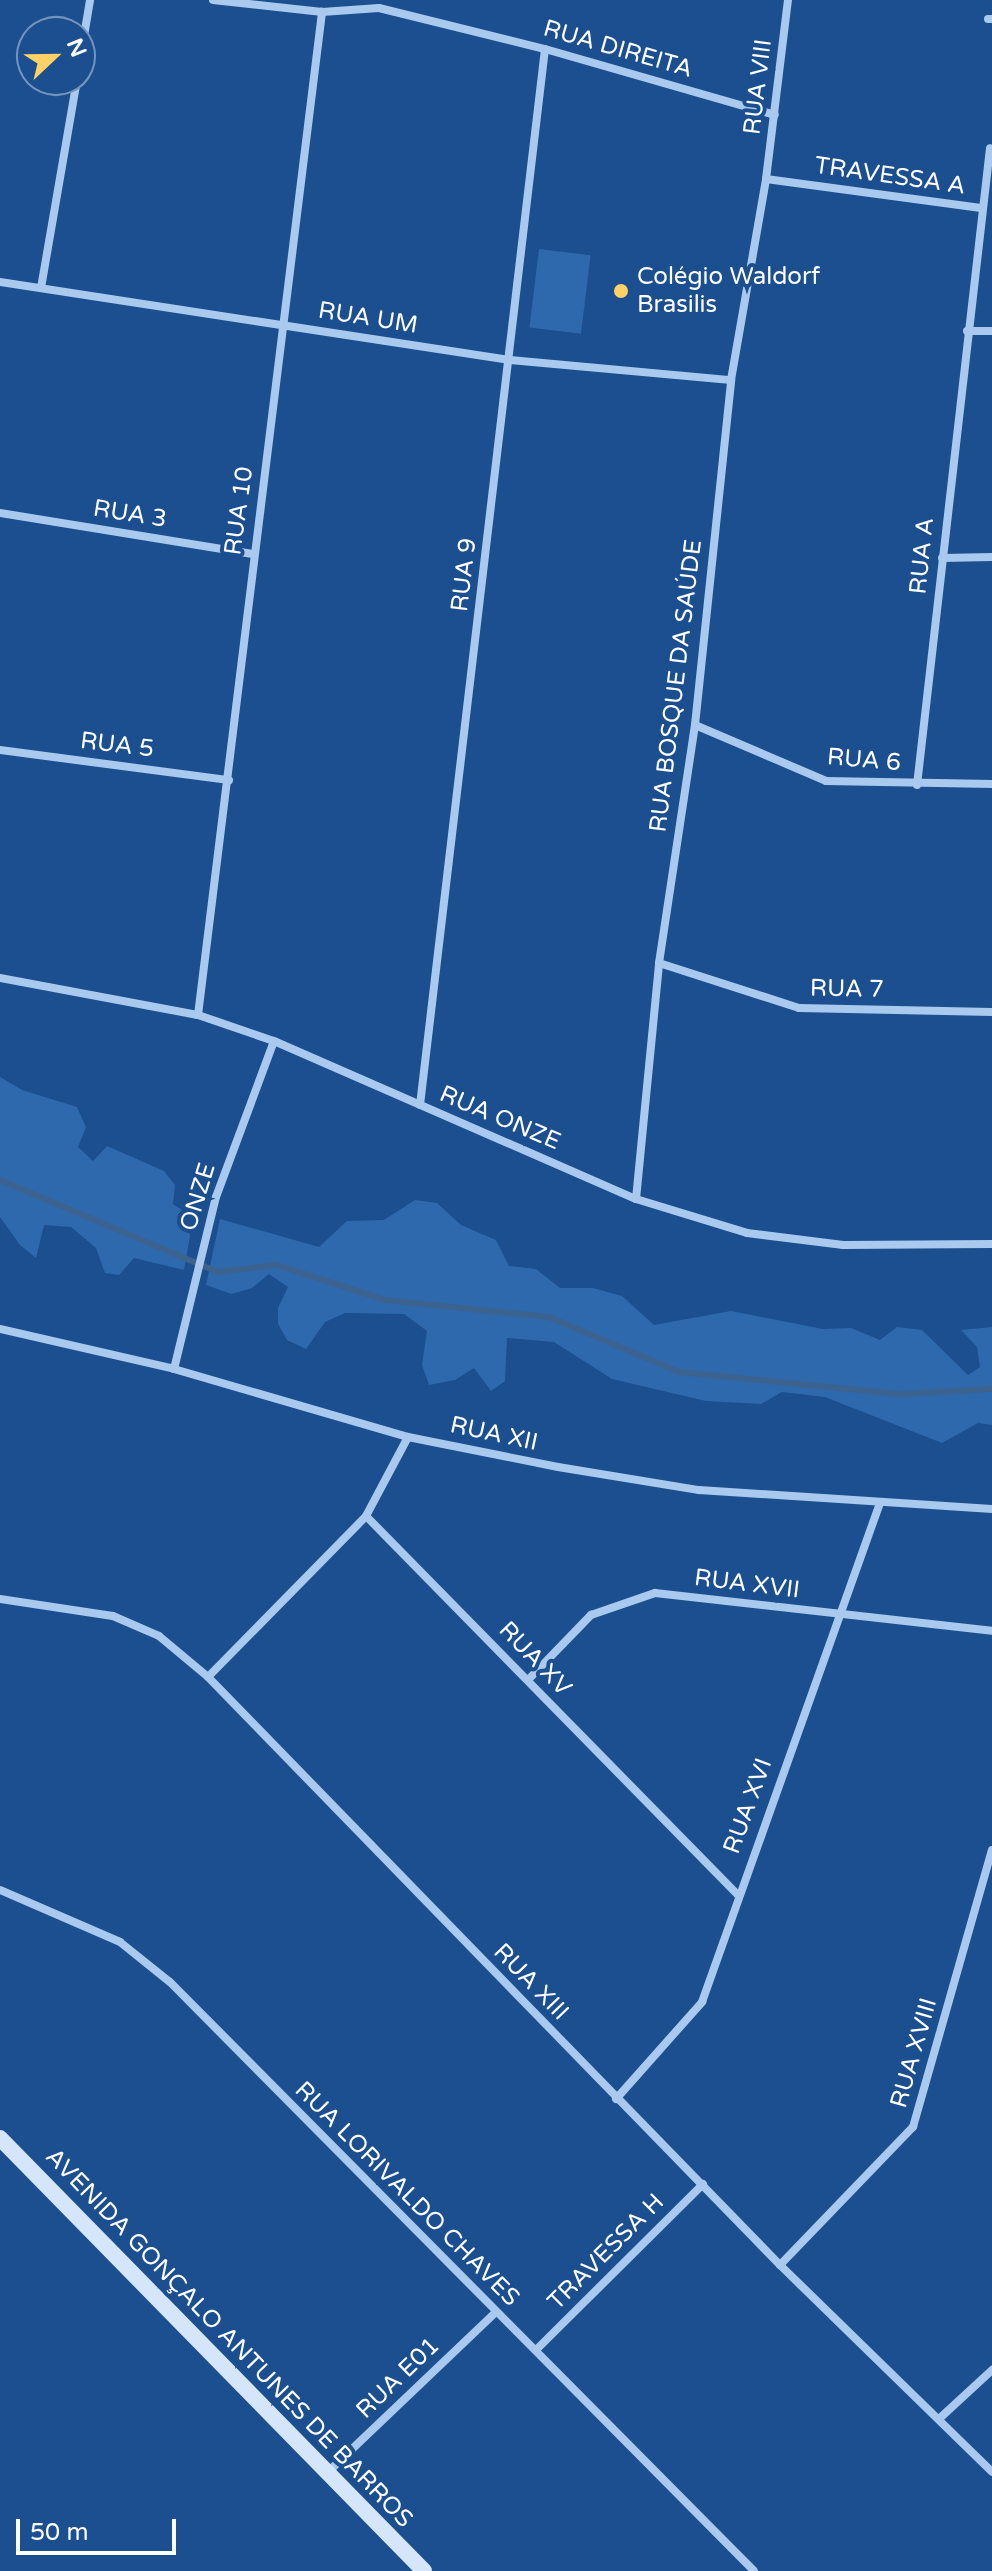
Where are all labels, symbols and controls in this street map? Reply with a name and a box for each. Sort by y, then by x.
street label: RUA DIREITA [540,14,696,84]
north arrow [16,16,96,96]
text: N [61,35,92,61]
street label: RUA VIII [738,38,778,136]
street label: TRAVESSA A [813,151,967,201]
place label: Colégio Waldorf Brasilis [637,263,820,319]
marker: Colégio Waldorf Brasilis [612,282,630,300]
street label: RUA UM [316,296,420,340]
street label: RUA 10 [219,465,259,557]
street label: RUA 3 [91,494,169,534]
street label: RUA A [904,516,940,596]
street label: RUA 9 [445,537,483,613]
street label: RUA BOSQUE DA SAÚDE [644,538,708,834]
street label: RUA 5 [79,726,155,764]
street label: RUA 6 [826,742,902,778]
street label: RUA 7 [810,974,884,1004]
street label: RUA ONZE [435,1080,565,1156]
street label: ONZE [174,1160,222,1234]
street label: RUA XII [448,1411,540,1457]
street label: RUA XVII [693,1563,801,1605]
street label: RUA XV [493,1616,577,1702]
street label: RUA XVI [717,1754,779,1858]
street label: RUA XIII [487,1938,575,2026]
street label: RUA XVIII [885,1995,943,2111]
street label: RUA LORIVALDO CHAVES [289,2076,525,2312]
street label: AVENIDA GONÇALO ANTUNES DE BARROS [39,2142,419,2534]
street label: TRAVESSA H [542,2188,670,2316]
street label: RUA E01 [350,2331,446,2425]
scale bar [20,2503,180,2553]
text: 50 m [30,2518,88,2547]

